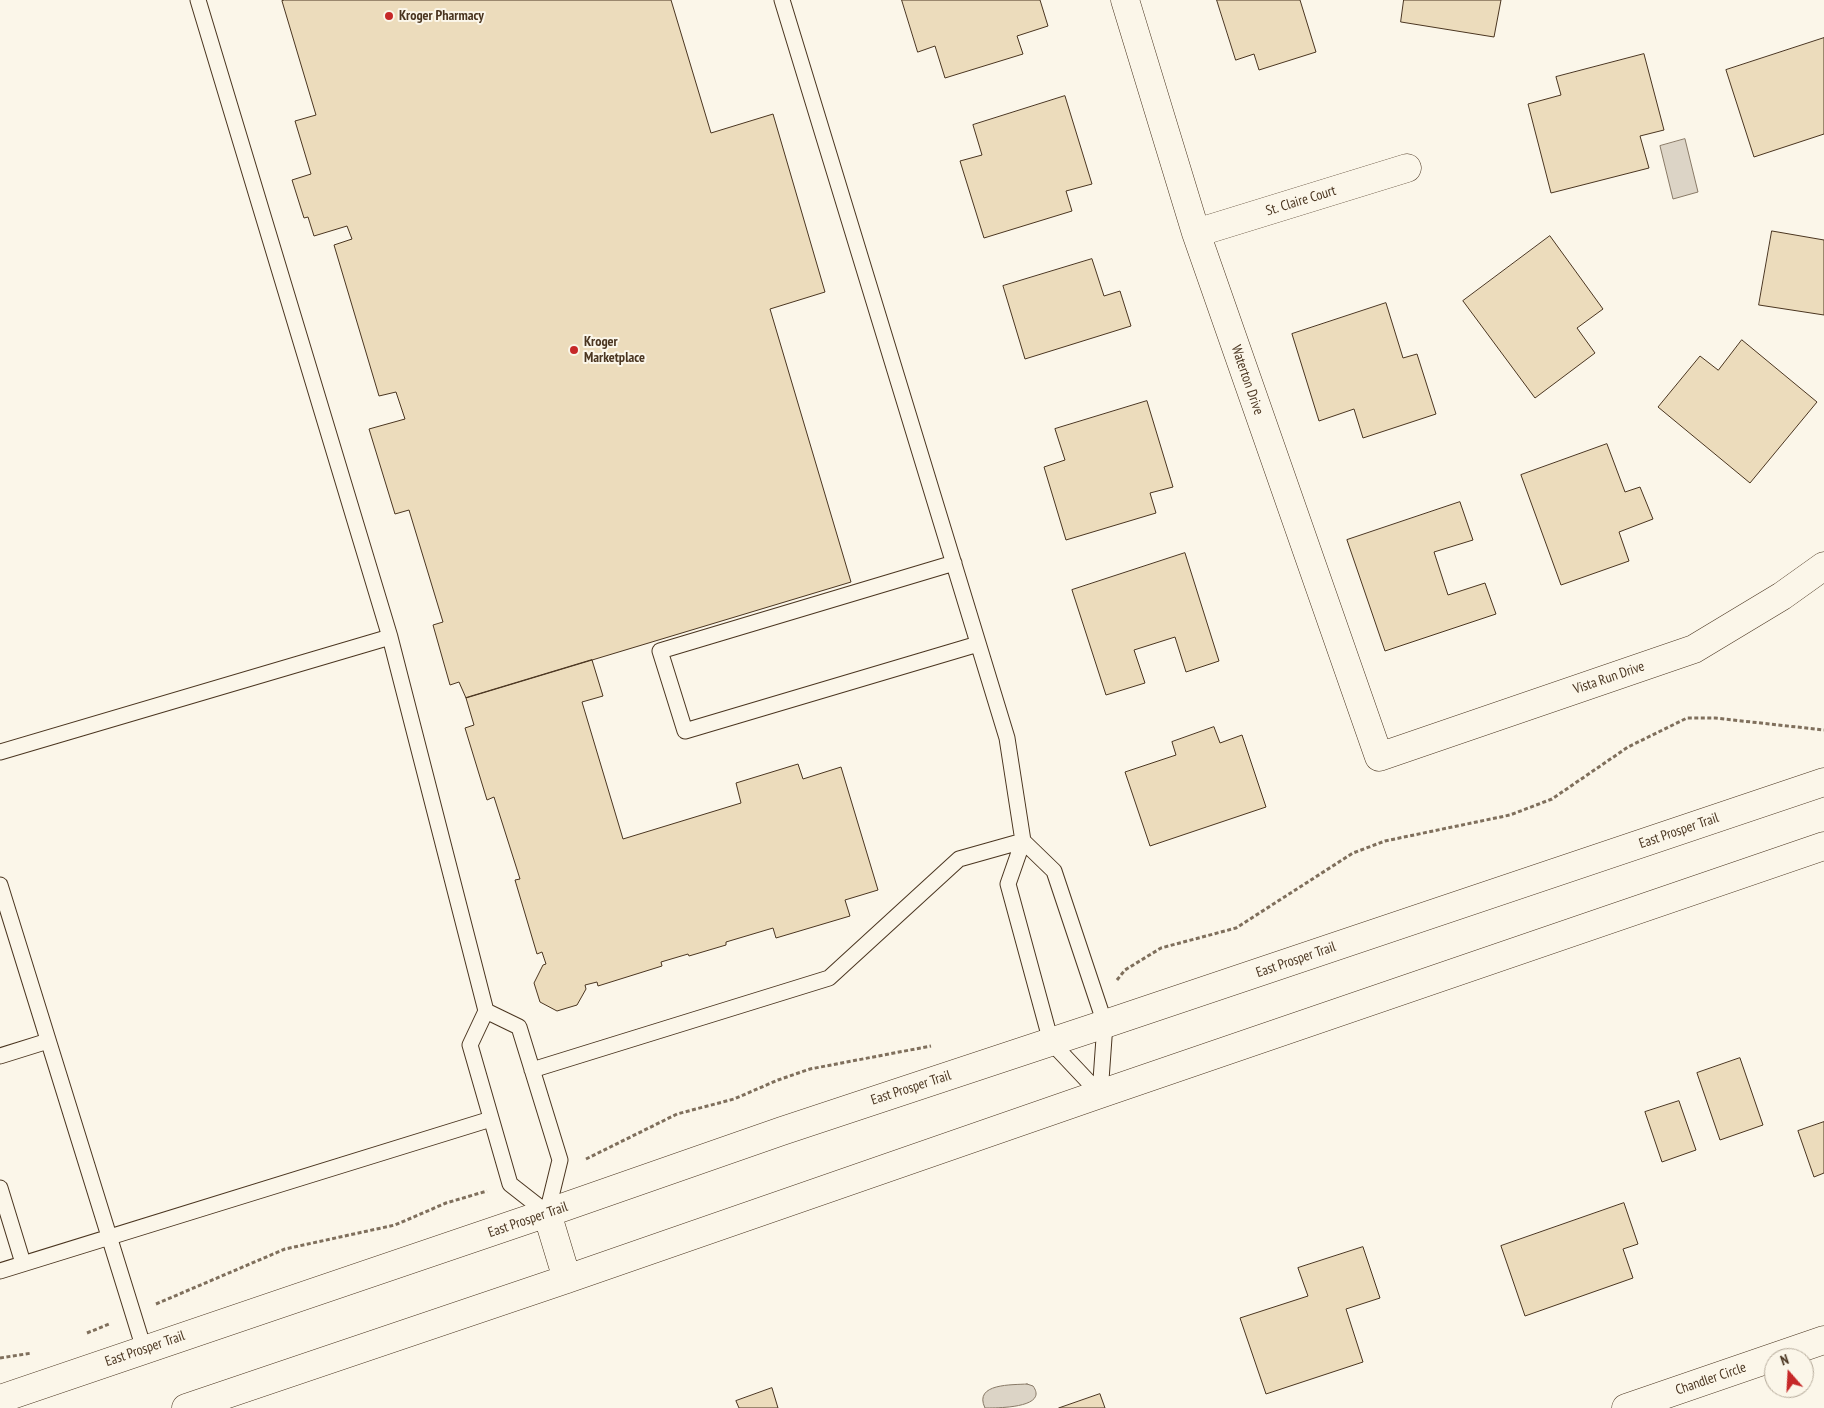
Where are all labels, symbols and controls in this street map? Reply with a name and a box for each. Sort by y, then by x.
place label: Kroger Pharmacy [399,8,484,24]
marker: Kroger Pharmacy [383,10,395,22]
street label: St. Claire Court [1264,182,1338,220]
place label: Kroger Marketplace [584,334,645,367]
street label: Waterton Drive [1227,343,1267,417]
marker: Kroger Marketplace [568,344,580,356]
street label: Vista Run Drive [1571,658,1647,698]
street label: East Prosper Trail [1637,810,1721,852]
street label: East Prosper Trail [1254,939,1338,981]
street label: East Prosper Trail [869,1067,953,1109]
street label: East Prosper Trail [486,1199,570,1241]
street label: East Prosper Trail [103,1328,187,1370]
north arrow [1764,1348,1814,1398]
text: N [1778,1350,1791,1370]
street label: Chandler Circle [1673,1359,1749,1399]

